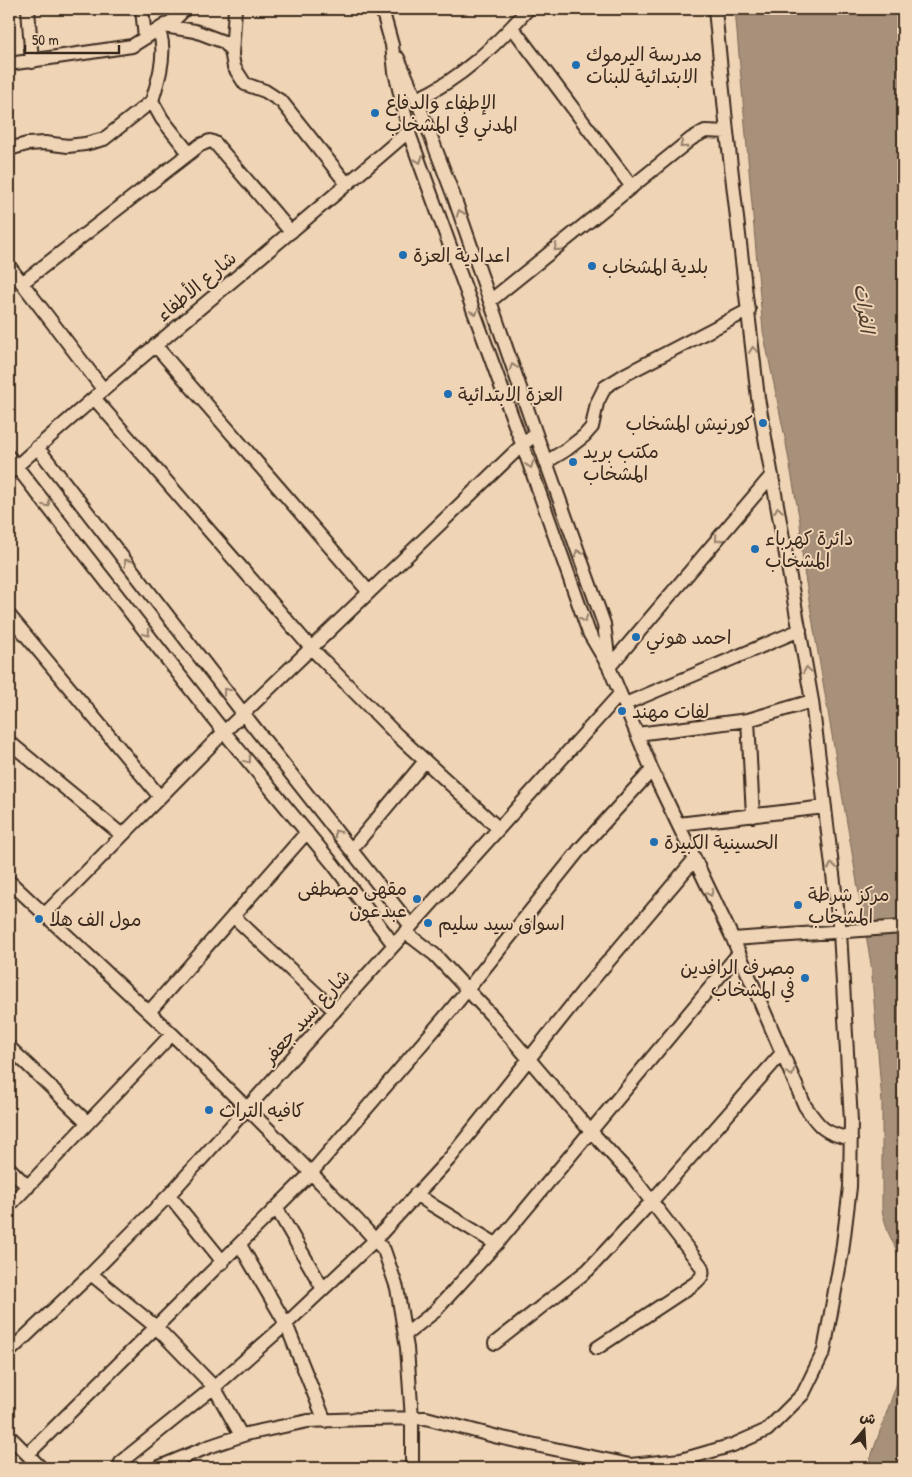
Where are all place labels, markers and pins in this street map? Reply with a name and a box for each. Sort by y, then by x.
place label: مدرسة اليرموك الابتدائية للبنات [586,41,702,89]
marker: مدرسة اليرموك الابتدائية للبنات [570,59,582,71]
place label: الإطفاء والدفاع المدني في المشخاب [385,89,518,141]
marker: الإطفاء والدفاع المدني في المشخاب [369,107,381,119]
place label: اعدادية العزة [413,242,510,268]
marker: اعدادية العزة [397,249,409,261]
place label: بلدية المشخاب [602,253,708,279]
marker: بلدية المشخاب [586,260,598,272]
place label: العزة الابتدائية [458,381,563,407]
marker: العزة الابتدائية [442,388,454,400]
place label: كورنيش المشخاب [625,410,753,436]
marker: كورنيش المشخاب [757,417,769,429]
place label: مكتب بريد المشخاب [583,438,659,486]
marker: مكتب بريد المشخاب [567,456,579,468]
place label: دائرة كهرباء المشخاب [765,525,853,573]
marker: دائرة كهرباء المشخاب [749,543,761,555]
place label: احمد هوني [646,624,731,654]
marker: احمد هوني [630,631,642,643]
place label: لفات مهند [632,698,709,724]
marker: لفات مهند [616,705,628,717]
place label: الحسينية الكبيرة [664,829,779,855]
marker: الحسينية الكبيرة [648,836,660,848]
place label: مقهى مصطفى عبدعون [298,875,407,923]
place label: مركز شرطة المشخاب [808,881,890,929]
marker: مقهى مصطفى عبدعون [411,893,423,905]
marker: مركز شرطة المشخاب [792,899,804,911]
place label: مول الف هلا [49,906,141,932]
place label: اسواق سيد سليم [438,910,565,938]
marker: مول الف هلا [33,913,45,925]
marker: اسواق سيد سليم [422,917,434,929]
place label: مصرف الرافدين في المشخاب [680,954,795,1003]
marker: مصرف الرافدين في المشخاب [799,972,811,984]
place label: كافيه التراث [219,1097,304,1123]
marker: كافيه التراث [203,1104,215,1116]

